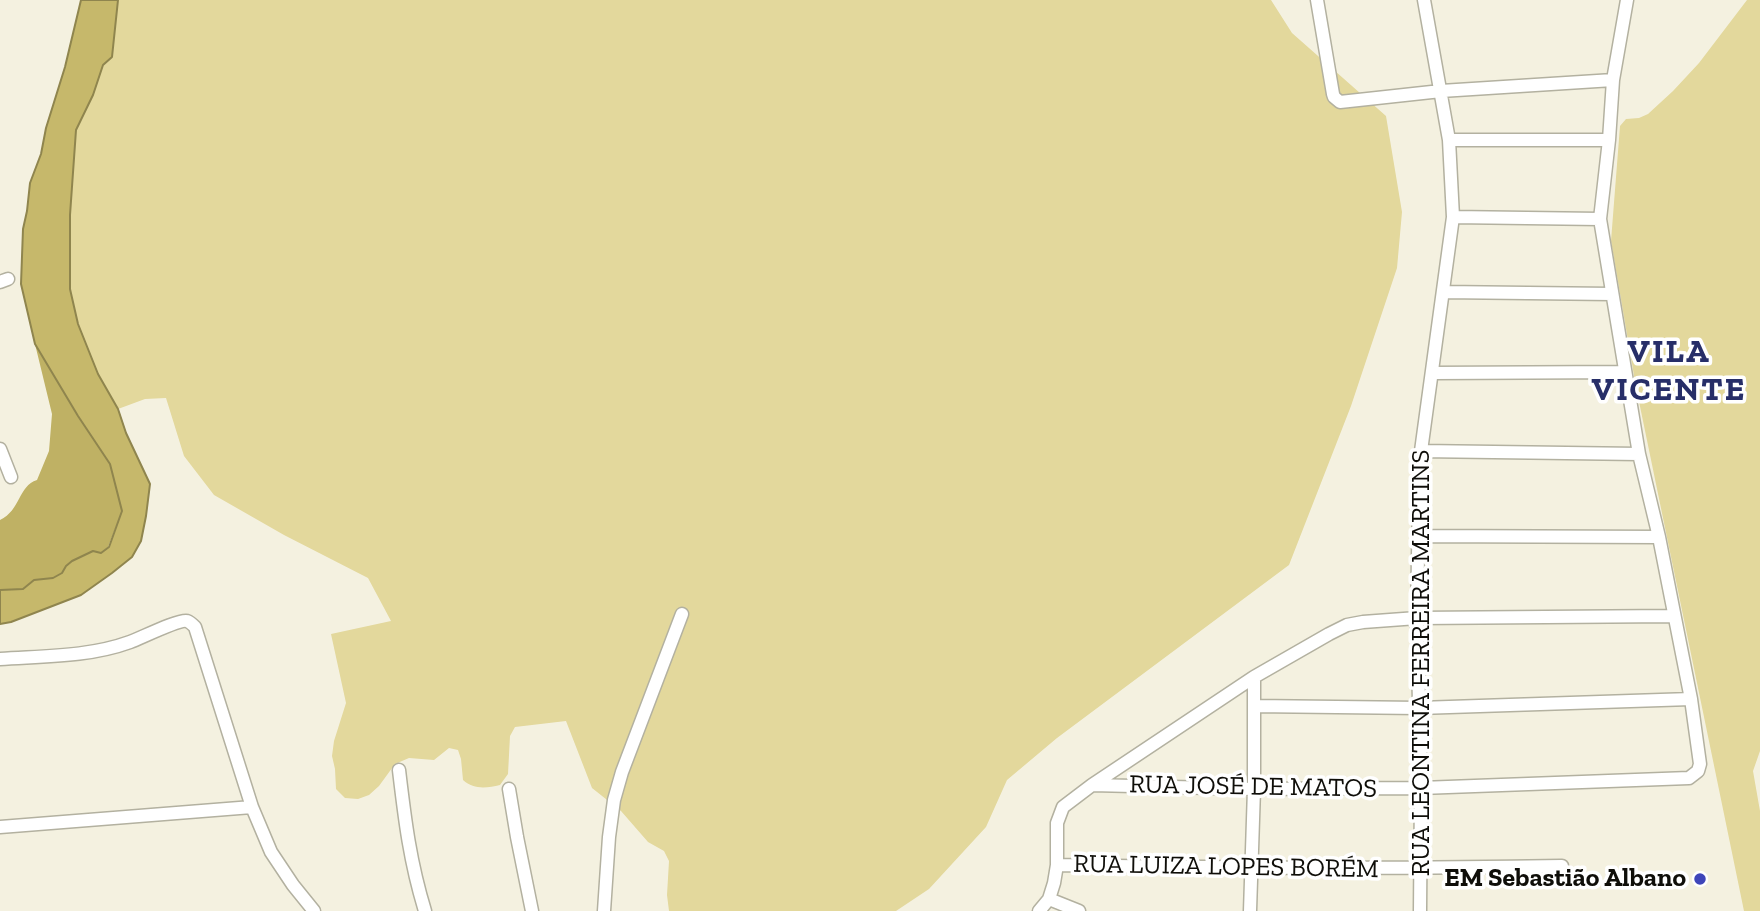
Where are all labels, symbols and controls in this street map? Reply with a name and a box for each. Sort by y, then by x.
district label: VILA VICENTE [1592,333,1746,411]
street label: RUA LEONTINA FERREIRA MARTINS [1406,450,1438,876]
street label: RUA JOSÉ DE MATOS [1129,769,1377,805]
street label: RUA LUIZA LOPES BORÉM [1073,849,1379,885]
place label: EM Sebastião Albano [1444,863,1686,895]
marker: EM Sebastião Albano [1692,871,1708,887]

